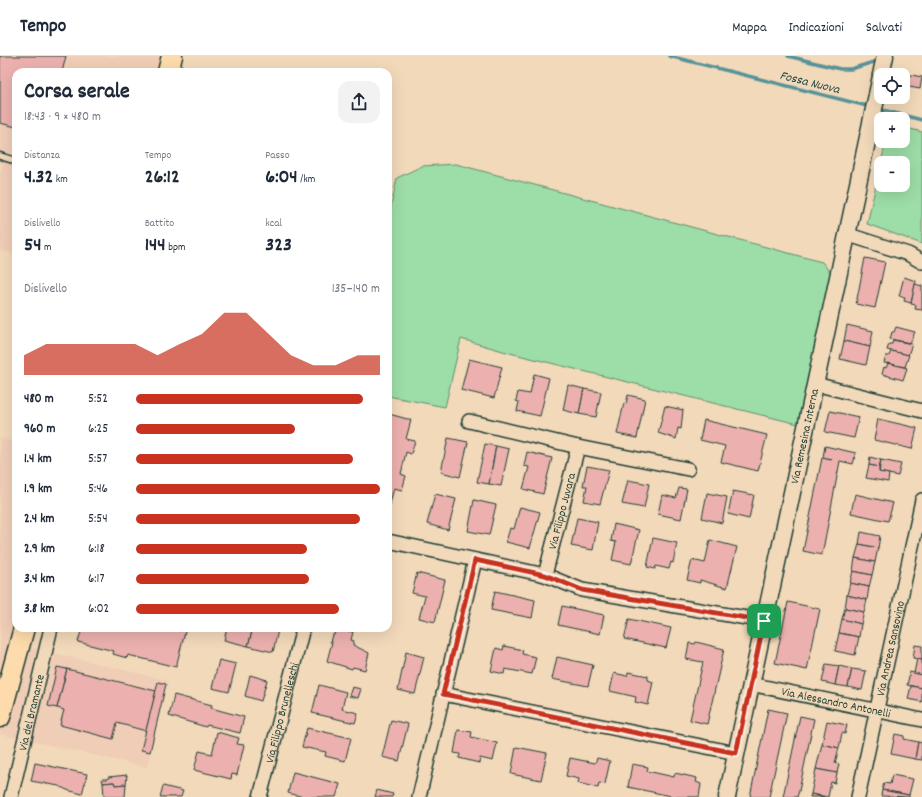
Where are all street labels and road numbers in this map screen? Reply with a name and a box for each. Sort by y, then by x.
street label: Via Remesina Interna [787,387,824,486]
street label: Via Filippo Juvara [545,471,581,552]
street label: Via Andrea Sansovino [873,599,910,698]
street label: Via Filippo Brunelleschi [262,661,304,765]
street label: Via del Bramante [15,673,50,753]
street label: Via Alessandro Antonelli [780,684,892,723]

